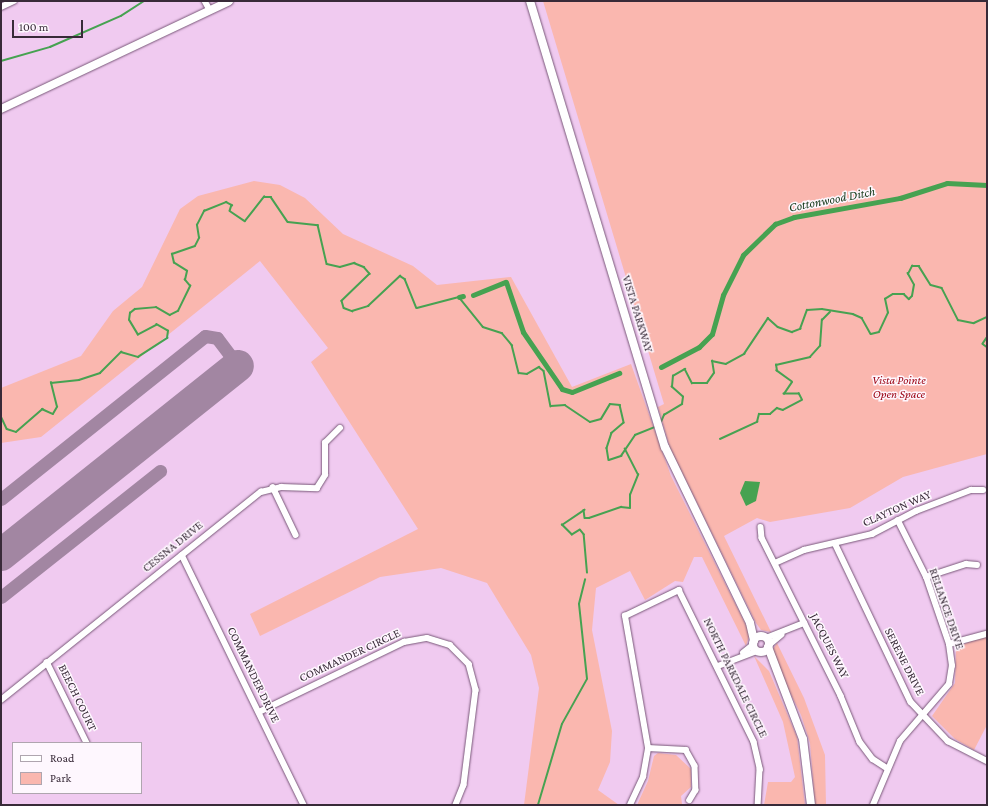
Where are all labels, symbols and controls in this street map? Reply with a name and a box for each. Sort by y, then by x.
scale bar [14,12,85,38]
text: 100 m [19,20,48,34]
water label: Cottonwood Ditch [788,184,876,216]
street label: VISTA PARKWAY [618,274,656,354]
park label: Vista Pointe Open Space [872,374,926,402]
street label: CLAYTON WAY [860,487,934,531]
street label: CESSNA DRIVE [140,518,206,576]
street label: RELIANCE DRIVE [925,566,967,652]
street label: JACQUES WAY [807,611,851,681]
street label: NORTH PARKDALE CIRCLE [700,616,770,740]
street label: COMMANDER DRIVE [224,625,282,725]
street label: COMMANDER CIRCLE [297,626,403,686]
street label: SERENE DRIVE [881,626,927,698]
street label: BEECH COURT [55,662,99,734]
legend [12,742,142,794]
text: Road [50,751,74,765]
text: Park [50,771,71,785]

